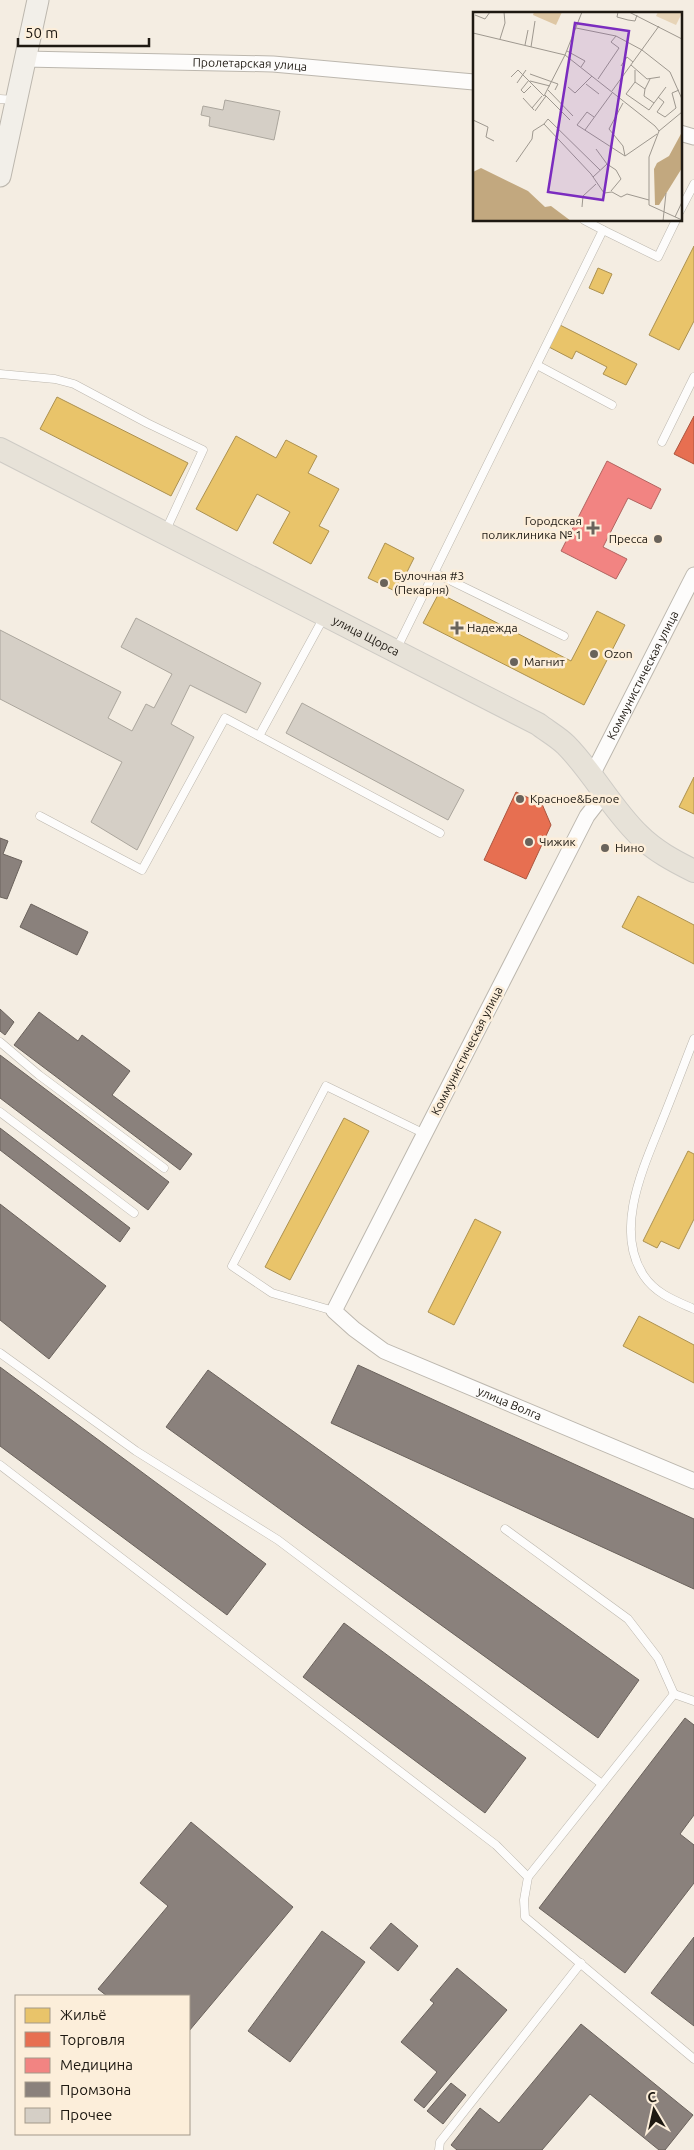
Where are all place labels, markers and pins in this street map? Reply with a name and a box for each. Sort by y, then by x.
place label: Городская поликлиника № 1 [481,514,582,541]
marker: Городская поликлиника № 1 [586,521,600,535]
place label: Пресса [609,532,648,545]
marker: Пресса [652,533,664,545]
place label: Булочная #3 (Пекарня) [394,569,464,597]
marker: Булочная #3 (Пекарня) [378,577,390,589]
place label: Надежда [467,621,518,634]
marker: Надежда [451,622,463,634]
place label: Ozon [604,647,633,660]
marker: Ozon [588,648,600,660]
place label: Магнит [524,655,566,668]
marker: Магнит [508,656,520,668]
place label: Красное&Белое [530,792,619,805]
marker: Красное&Белое [514,793,526,805]
place label: Чижик [539,835,576,848]
marker: Чижик [523,836,535,848]
place label: Нино [615,841,645,854]
marker: Нино [599,842,611,854]

